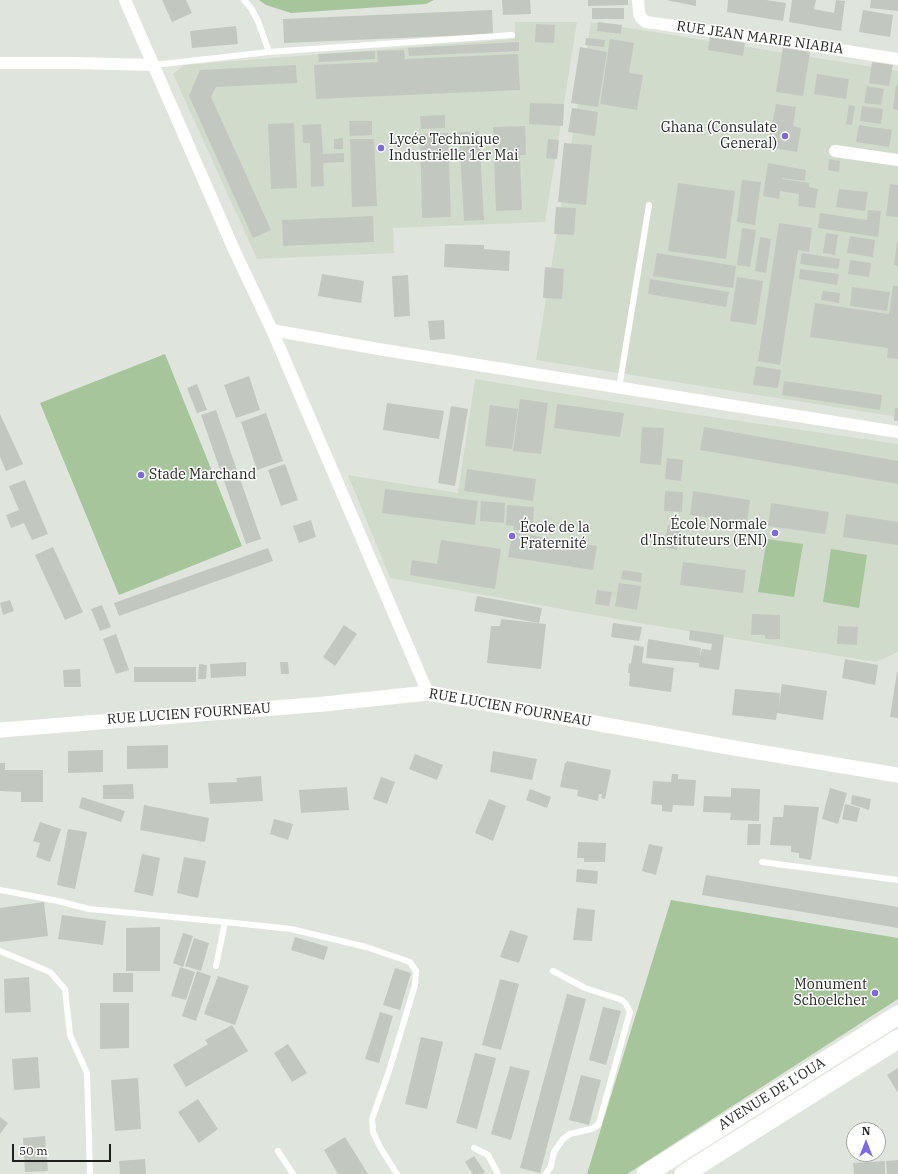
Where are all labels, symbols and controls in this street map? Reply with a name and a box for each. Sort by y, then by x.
street label: RUE JEAN MARIE NIABIA [675,18,845,58]
place label: Ghana (Consulate General) [661,120,777,152]
marker: Ghana (Consulate General) [780,131,790,141]
place label: Lycée Technique Industrielle 1er Mai [389,132,519,164]
marker: Lycée Technique Industrielle 1er Mai [376,143,386,153]
place label: Stade Marchand [149,467,256,483]
marker: Stade Marchand [136,470,146,480]
place label: École Normale d'Instituteurs (ENI) [640,517,767,550]
place label: École de la Fraternité [520,520,590,552]
marker: École Normale d'Instituteurs (ENI) [770,528,780,538]
marker: École de la Fraternité [507,531,517,541]
street label: RUE LUCIEN FOURNEAU [428,685,592,731]
street label: RUE LUCIEN FOURNEAU [106,700,272,728]
place label: Monument Schoelcher [793,977,867,1010]
marker: Monument Schoelcher [870,988,880,998]
street label: AVENUE DE L'OUA [715,1054,829,1134]
north arrow [846,1122,886,1162]
text: N [862,1124,870,1138]
scale bar [14,1136,113,1162]
text: 50 m [19,1143,48,1158]

